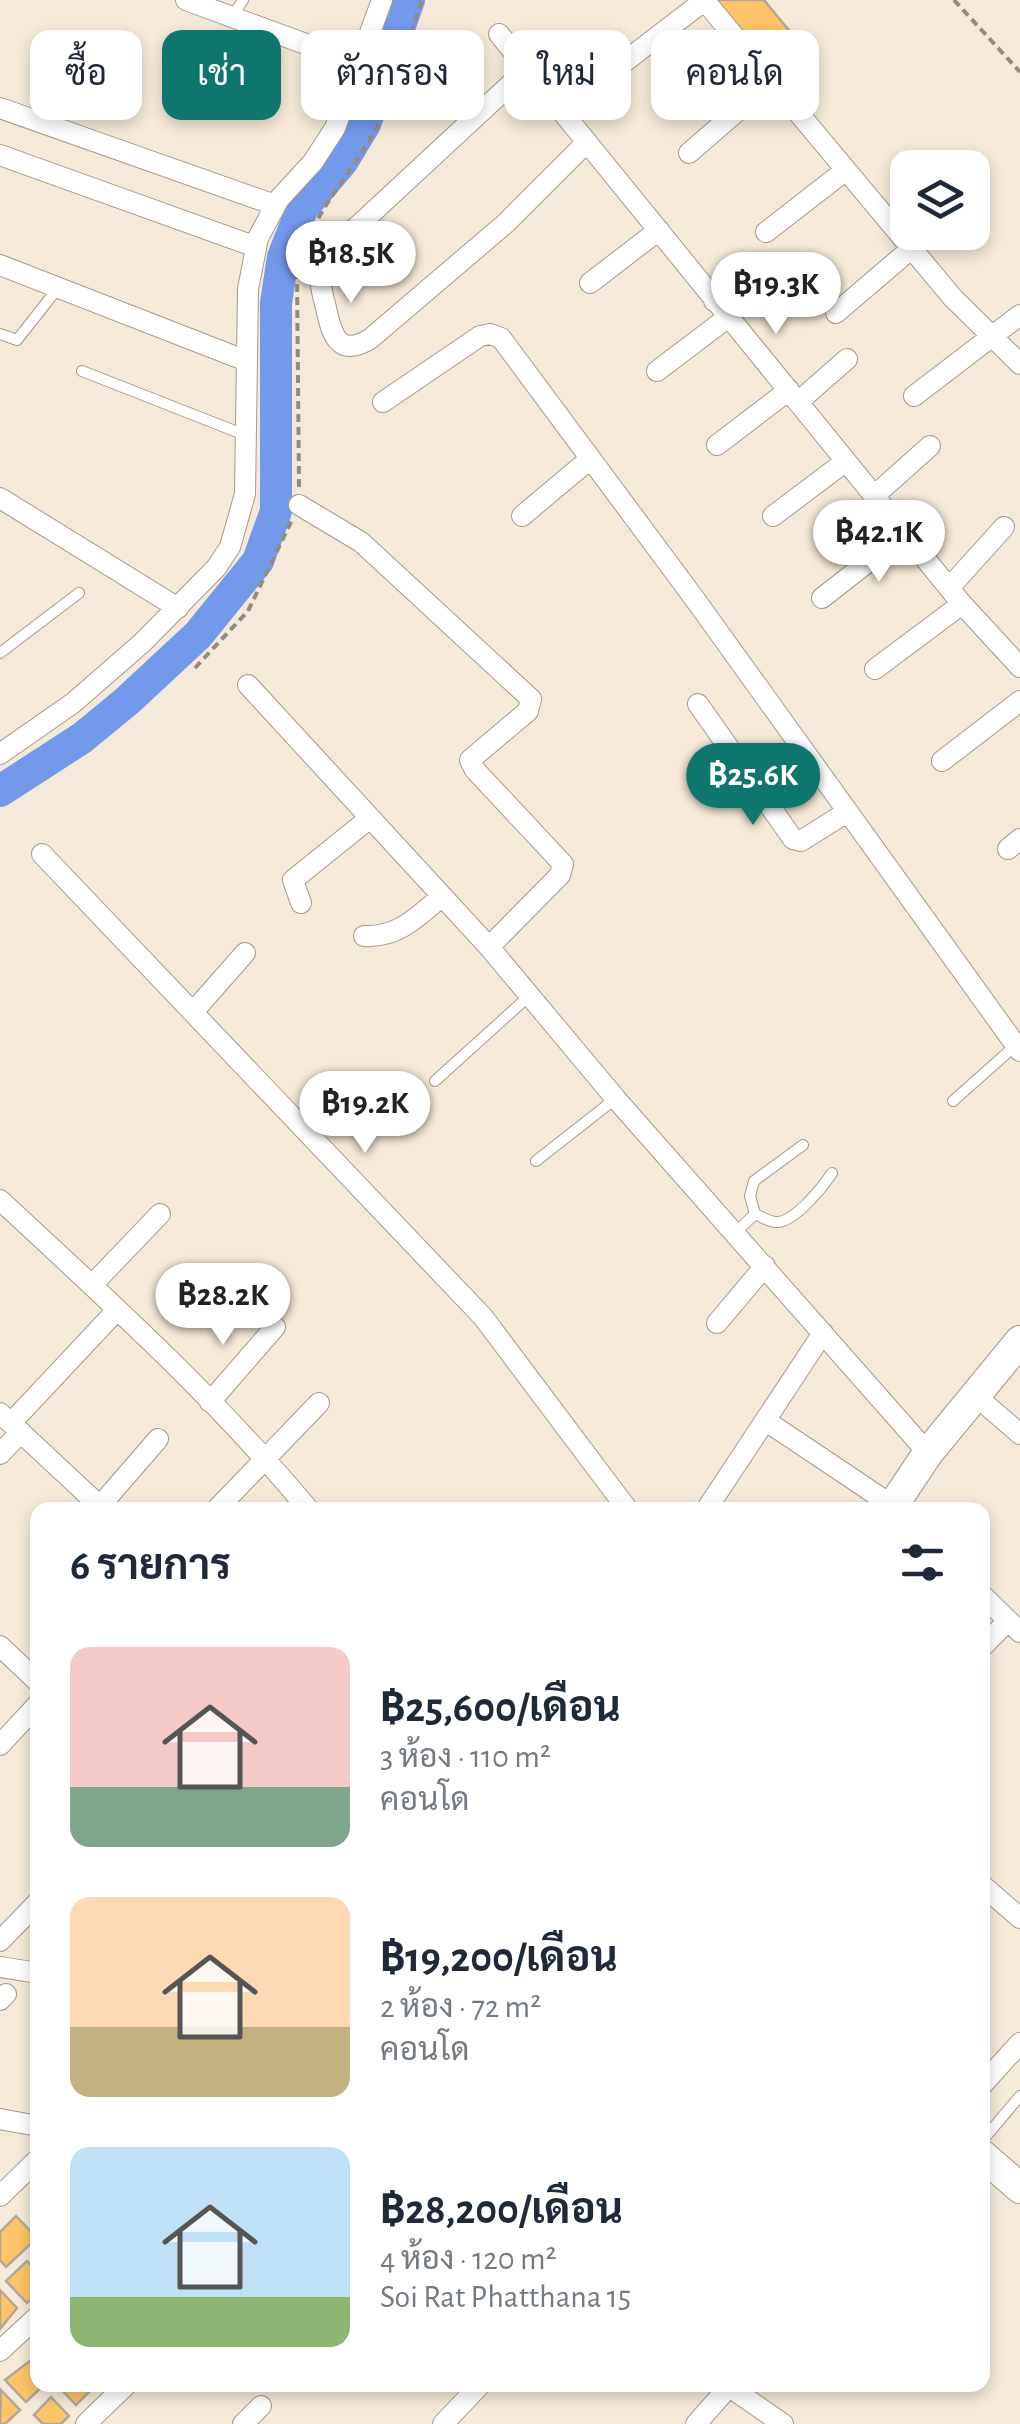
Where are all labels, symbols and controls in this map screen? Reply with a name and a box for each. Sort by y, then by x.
chip: ซื้อ [30,30,142,120]
chip: เช่า [162,30,281,120]
chip: ตัวกรอง [301,30,484,120]
chip: ใหม่ [504,30,631,120]
chip: คอนโด [651,30,819,120]
map controls [890,150,990,250]
button: layers [890,150,990,250]
pin: ฿18.5K [270,221,432,306]
text: ฿18.5K [308,237,394,269]
pin: ฿19.3K [695,252,857,337]
text: ฿19.3K [733,268,819,300]
pin: ฿42.1K [798,500,960,585]
text: ฿42.1K [835,516,923,548]
pin: ฿25.6K [672,743,834,828]
text: ฿25.6K [708,759,798,791]
pin: ฿19.2K [284,1071,446,1156]
text: ฿19.2K [321,1087,409,1119]
pin: ฿28.2K [142,1263,304,1348]
text: ฿28.2K [177,1279,269,1311]
icon: filters [895,1535,950,1590]
text: 6 รายการ [70,1545,231,1587]
icon: home [150,1687,270,1807]
text: ฿25,600/เดือน [380,1687,621,1729]
text: 3 ห้อง · 110 m² [380,1741,551,1773]
text: คอนโด [380,1784,470,1816]
icon: home [150,1937,270,2057]
text: ฿19,200/เดือน [380,1937,618,1979]
text: 2 ห้อง · 72 m² [380,1991,541,2023]
text: คอนโด [380,2034,470,2066]
icon: home [150,2187,270,2307]
text: ฿28,200/เดือน [380,2189,623,2231]
text: 4 ห้อง · 120 m² [380,2243,557,2275]
text: Soi Rat Phatthana 15 [380,2281,631,2313]

